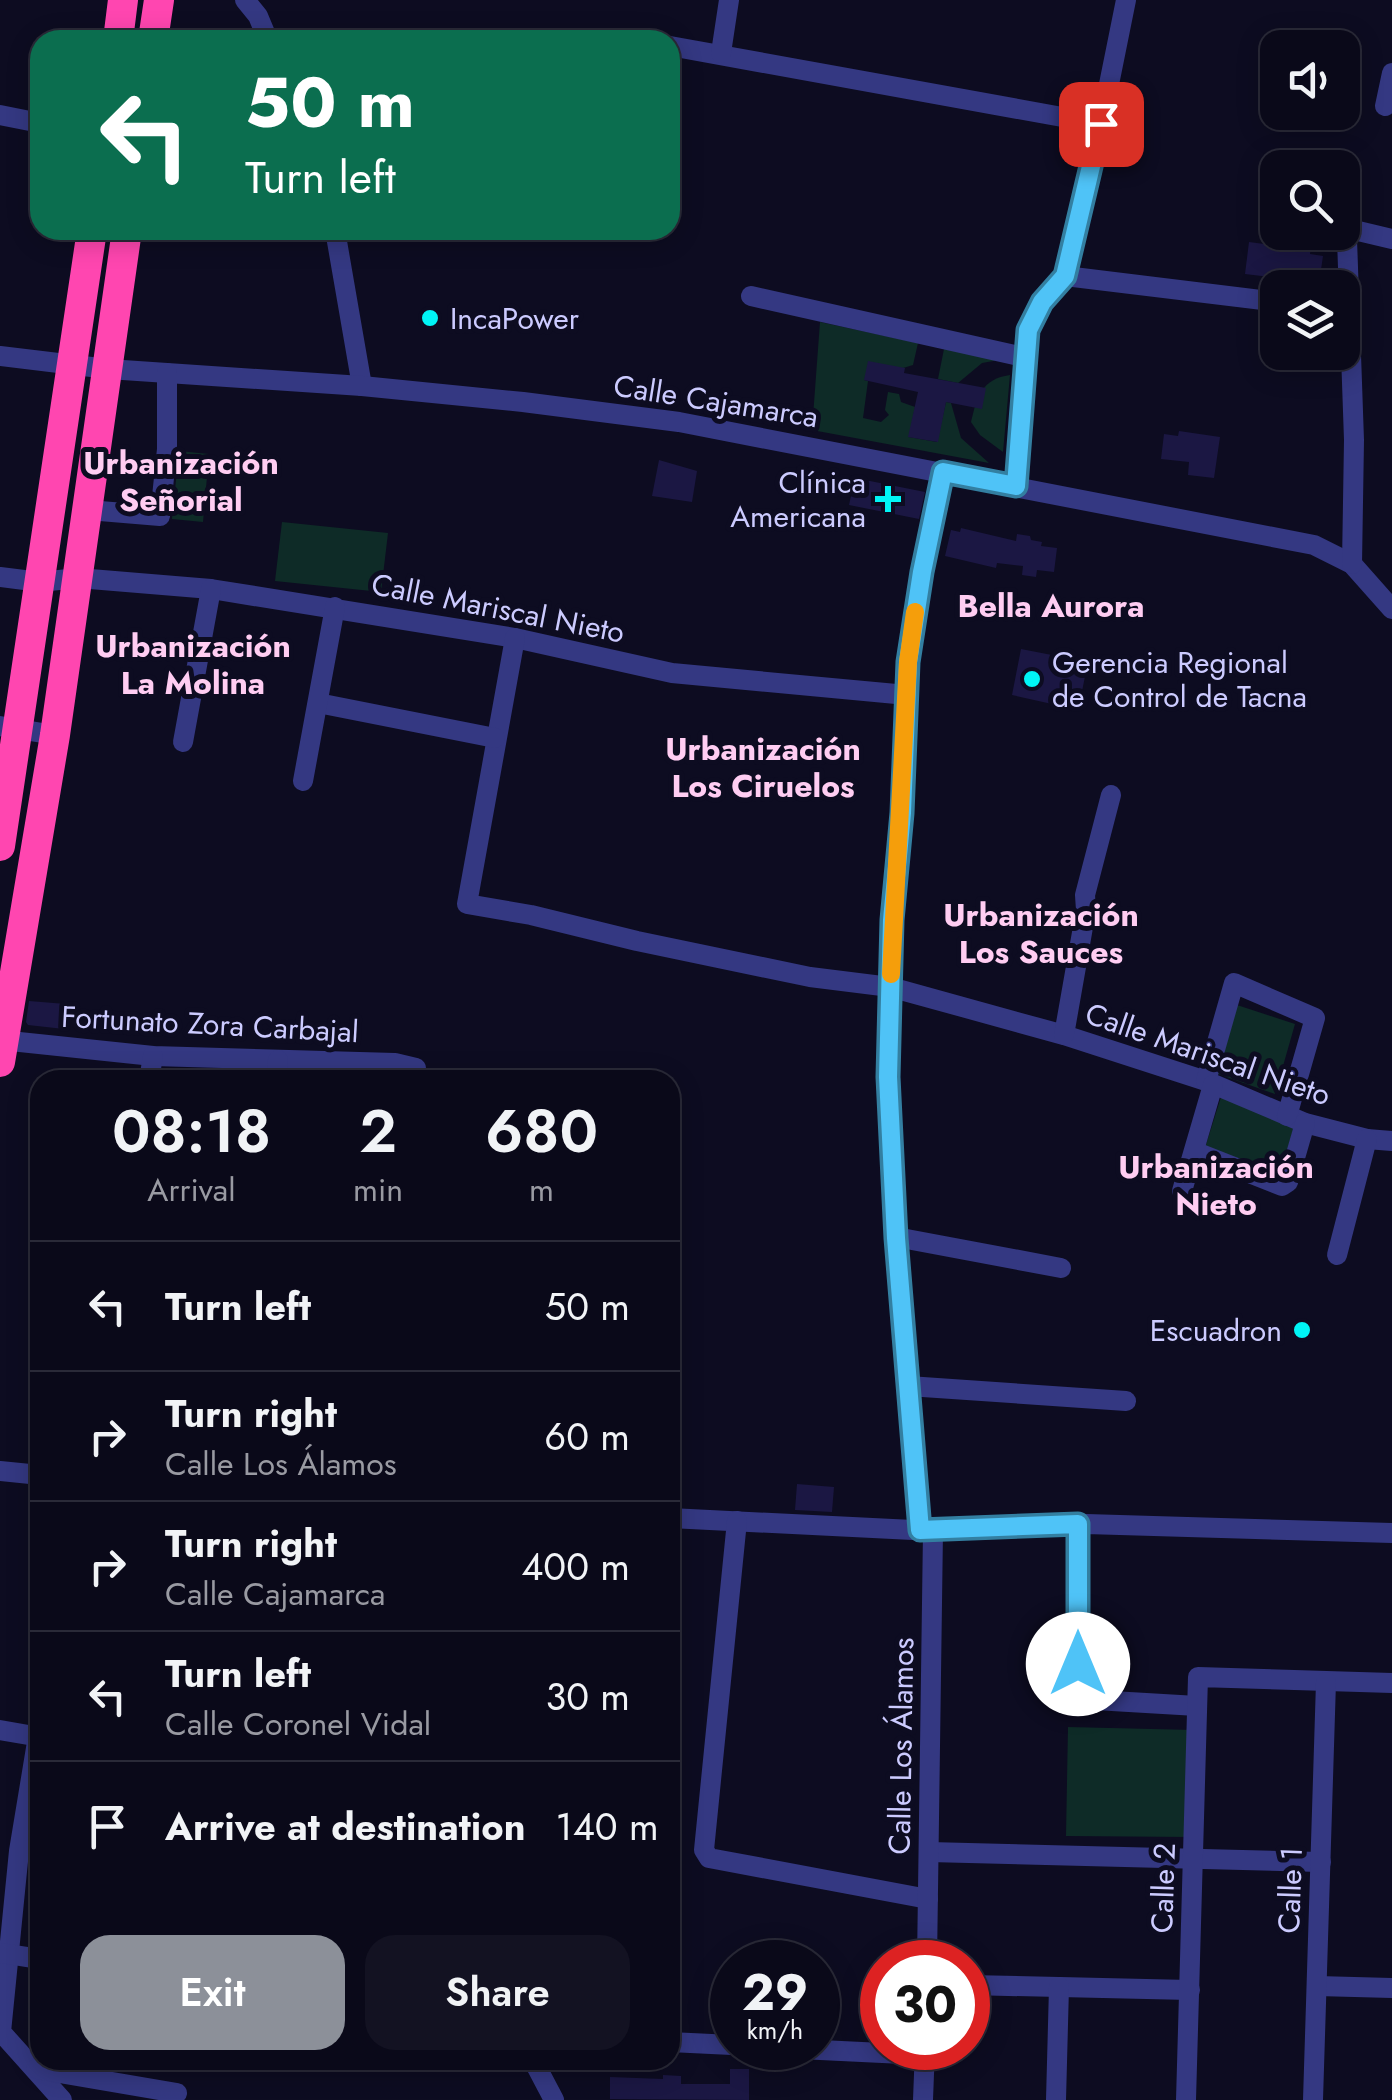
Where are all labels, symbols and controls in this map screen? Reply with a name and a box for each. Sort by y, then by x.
map controls [1260,30,1360,370]
button: sound [1260,30,1360,130]
text: 50 m [245,52,415,153]
icon: left [80,70,210,200]
pin [1059,82,1144,167]
icon: arrive [1074,97,1129,152]
text: Turn left [245,145,396,210]
button: search [1260,150,1360,250]
button: layers [1260,270,1360,370]
place label: IncaPower [450,297,580,340]
marker: IncaPower [419,307,441,329]
street label: Calle Cajamarca [611,364,821,438]
district label: Urbanización Señorial [83,440,279,523]
place label: Clínica Americana [730,461,866,538]
marker: Clínica Americana [875,486,901,512]
street label: Calle Mariscal Nieto [368,562,628,654]
district label: Bella Aurora [958,583,1144,629]
district label: Urbanización La Molina [95,623,291,706]
place label: Gerencia Regional de Control de Tacna [1052,641,1307,718]
marker: Gerencia Regional de Control de Tacna [1021,668,1043,690]
district label: Urbanización Los Ciruelos [665,726,861,809]
district label: Urbanización Los Sauces [943,892,1139,975]
street label: Calle Mariscal Nieto [1080,992,1336,1116]
street label: Fortunato Zora Carbajal [60,995,360,1053]
text: 08:18 [112,1088,271,1175]
text: 2 [359,1088,397,1175]
text: 680 [485,1088,598,1175]
district label: Urbanización Nieto [1118,1144,1314,1227]
text: Arrival [147,1167,236,1213]
text: min [353,1167,403,1213]
text: m [529,1167,554,1213]
icon: left [80,1279,135,1334]
text: Turn left [165,1279,311,1334]
text: 50 m [545,1279,630,1334]
place label: Escuadron [1150,1309,1282,1352]
marker: Escuadron [1291,1319,1313,1341]
text: Turn right [165,1386,337,1441]
icon: right [80,1409,135,1464]
text: 60 m [544,1409,630,1464]
text: Calle Los Álamos [165,1441,397,1487]
text: Turn right [165,1516,337,1571]
icon: right [80,1539,135,1594]
text: 400 m [521,1539,630,1594]
text: Calle Cajamarca [165,1571,385,1617]
position arrow [1026,1612,1130,1716]
street label: Calle Los Álamos [878,1637,924,1855]
text: Turn left [165,1646,311,1701]
icon: left [80,1669,135,1724]
text: 30 m [545,1669,630,1724]
text: Calle Coronel Vidal [165,1701,431,1747]
icon: arrive [80,1799,135,1854]
text: Arrive at destination [165,1799,526,1854]
text: 140 m [556,1799,659,1854]
street label: Calle 2 [1140,1842,1186,1934]
street label: Calle 1 [1267,1846,1313,1934]
button: Exit [80,1935,345,2050]
button: Share [365,1935,630,2050]
speed limit sign: 30 [860,1940,990,2070]
text: 29 [742,1956,808,2029]
text: km/h [747,2012,803,2048]

